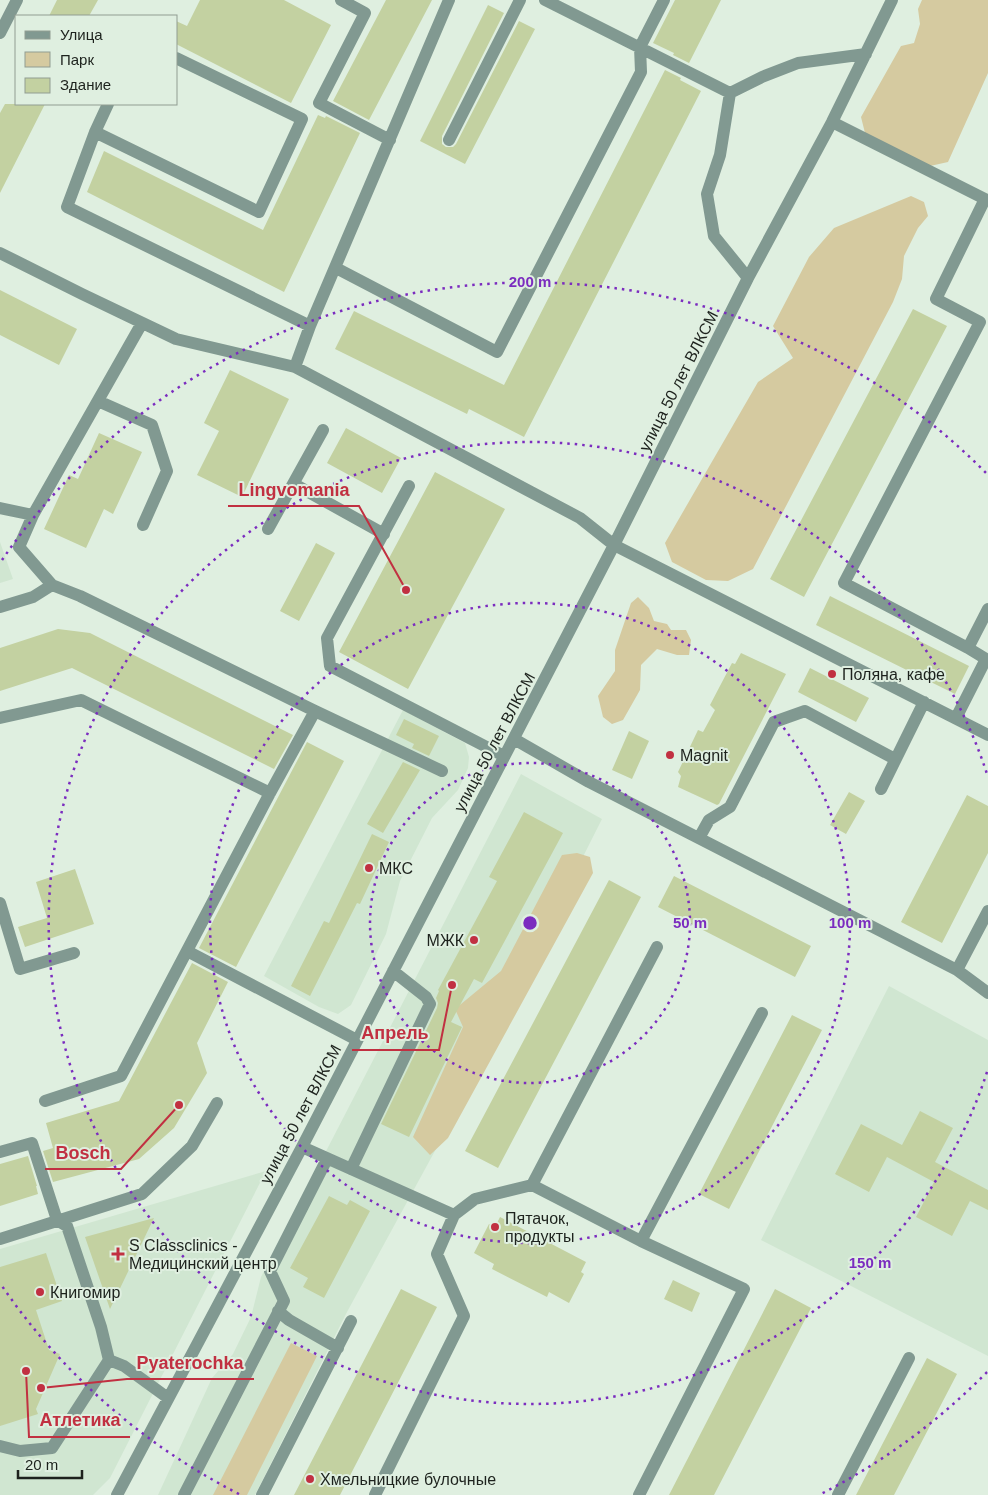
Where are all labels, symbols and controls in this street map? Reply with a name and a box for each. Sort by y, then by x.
legend [15,15,178,105]
text: Улица [60,26,103,43]
text: Парк [60,51,94,68]
text: Здание [60,76,111,93]
text: 200 m [509,273,551,290]
street label: улица 50 лет ВЛКСМ [636,308,721,454]
callout: Lingvomania [228,473,359,506]
text: Lingvomania [238,480,350,500]
place label: Поляна, кафе [842,666,945,683]
marker: Поляна, кафе [826,668,838,680]
street label: улица 50 лет ВЛКСМ [451,670,538,815]
place label: Magnit [680,747,729,764]
marker: Magnit [664,749,676,761]
place label: МКС [379,860,413,877]
marker: МКС [363,862,375,874]
centre of rings [521,914,539,932]
text: 50 m [673,914,707,931]
text: 100 m [829,914,871,931]
place label: МЖК [427,932,465,949]
marker: МЖК [468,934,480,946]
callout: Апрель [352,1017,439,1050]
text: Апрель [361,1023,429,1043]
street label: улица 50 лет ВЛКСМ [257,1042,344,1187]
callout: Bosch [45,1136,121,1169]
text: Bosch [55,1143,111,1163]
place label: Пятачок, продукты [505,1210,574,1245]
marker: Пятачок, продукты [489,1221,501,1233]
place label: S Classclinics - Медицинский центр [129,1237,277,1272]
marker: S Classclinics - Медицинский центр [111,1247,125,1261]
text: 150 m [849,1254,891,1271]
place label: Книгомир [50,1284,120,1301]
marker: Книгомир [34,1286,46,1298]
callout: Pyaterochka [127,1346,254,1379]
text: Pyaterochka [136,1353,245,1373]
callout: Атлетика [29,1404,130,1437]
text: Атлетика [39,1410,122,1430]
scale bar [18,1448,81,1480]
text: 20 m [25,1456,58,1473]
place label: Хмельницкие булочные [320,1471,496,1488]
marker: Хмельницкие булочные [304,1473,316,1485]

